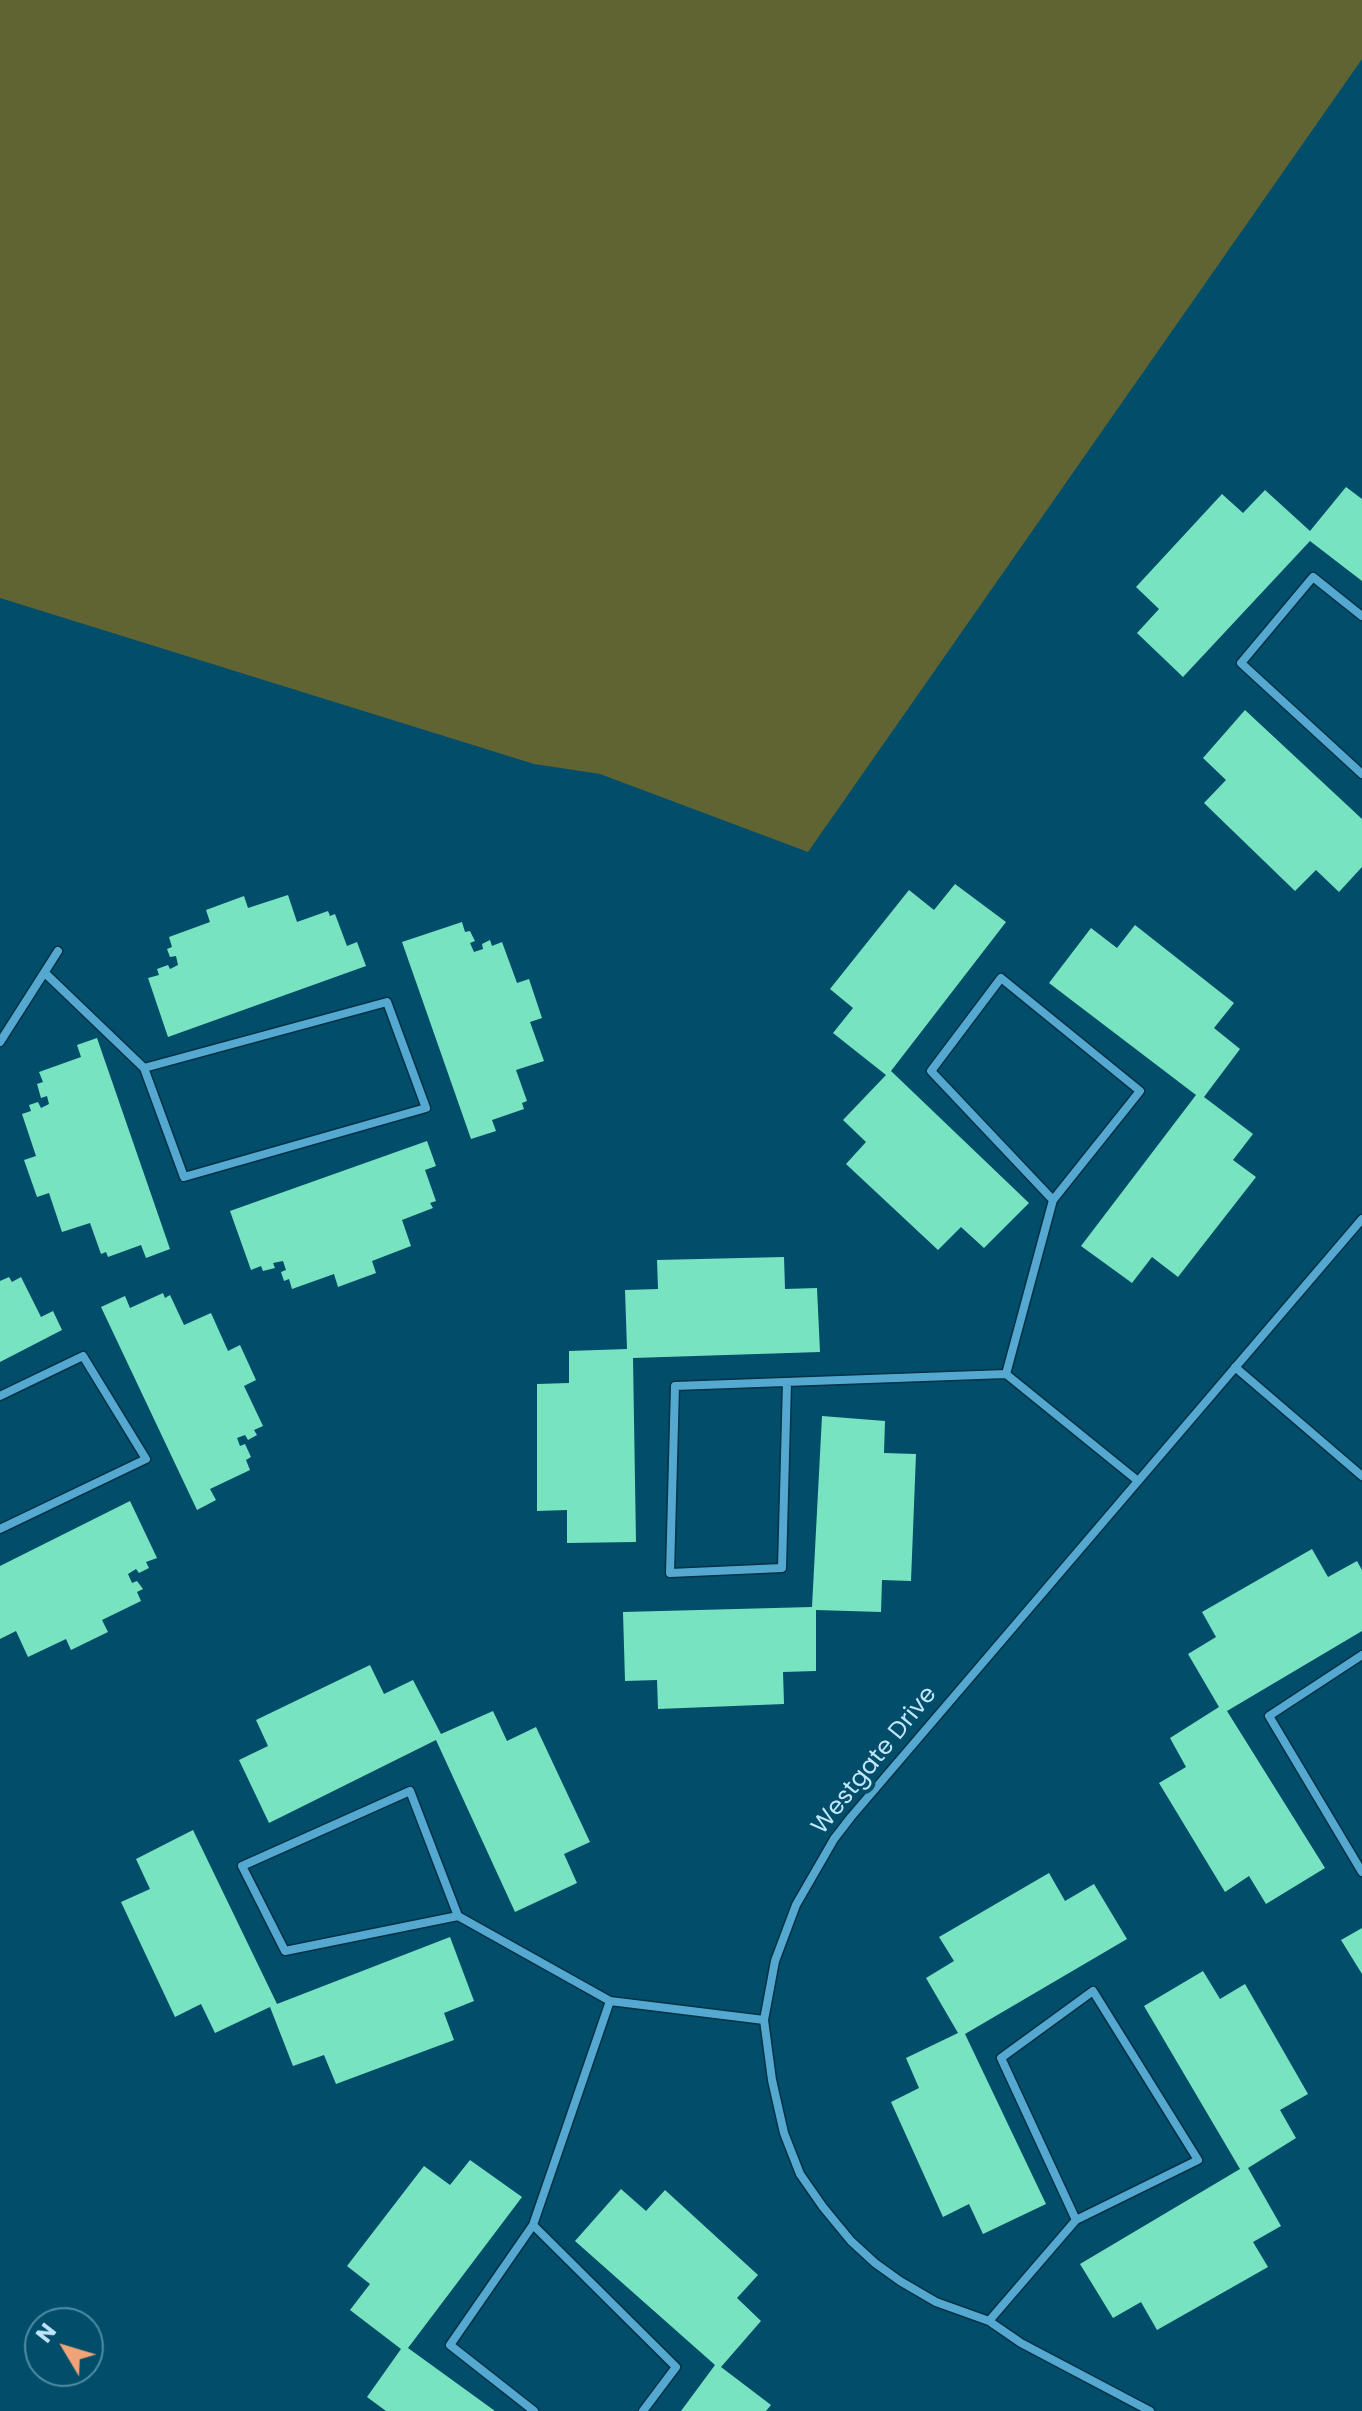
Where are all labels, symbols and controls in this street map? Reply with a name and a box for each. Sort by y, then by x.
street label: Westgate Drive [806,1681,944,1841]
north arrow [24,2307,104,2387]
text: N [29,2317,64,2349]

